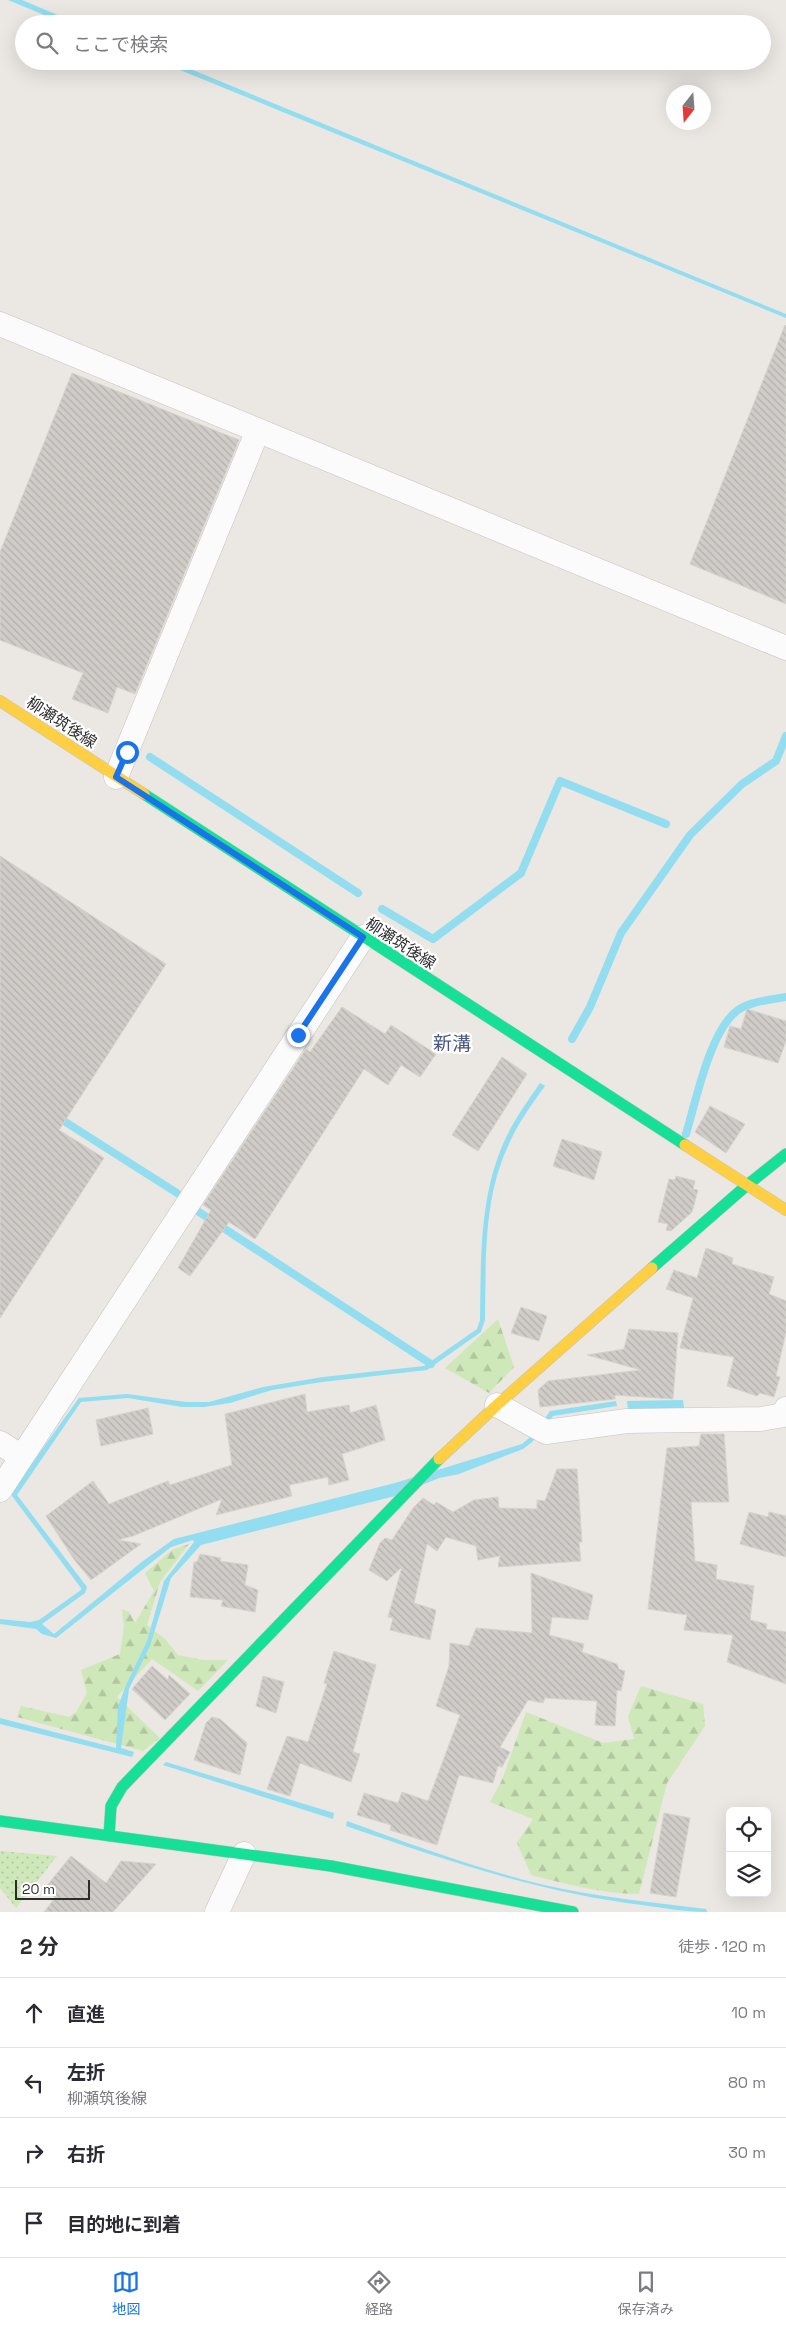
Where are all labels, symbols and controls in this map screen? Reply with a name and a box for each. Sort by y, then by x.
search box [15,15,771,70]
icon: search [33,29,61,57]
text: ここで検索 [73,32,168,57]
north arrow [666,85,711,130]
street label: 柳瀬筑後線 [22,692,101,753]
route start [116,741,139,764]
street label: 柳瀬筑後線 [361,913,440,974]
route end [287,1024,310,1047]
district label: 新溝 [433,1031,471,1056]
map controls [726,1807,771,1897]
button: locate [726,1807,771,1852]
button: layers [726,1852,771,1897]
scale bar [15,1877,90,1900]
text: 20 m [22,1880,55,1898]
text: 2 分 [20,1933,59,1960]
text: 徒歩 · 120 m [678,1936,766,1957]
icon: ahead [20,1999,48,2027]
text: 直進 [67,2002,105,2027]
text: 10 m [731,2002,766,2023]
text: 左折 [67,2060,105,2085]
icon: left [20,2069,48,2097]
text: 80 m [728,2072,766,2093]
text: 柳瀬筑後線 [67,2088,147,2109]
icon: right [20,2139,48,2167]
text: 右折 [67,2142,105,2167]
text: 30 m [728,2142,766,2163]
icon: arrive [20,2209,48,2237]
text: 目的地に到着 [67,2212,181,2237]
tab: 地図 [112,2268,140,2318]
tab: 経路 [365,2268,393,2318]
tab: 保存済み [618,2268,674,2318]

